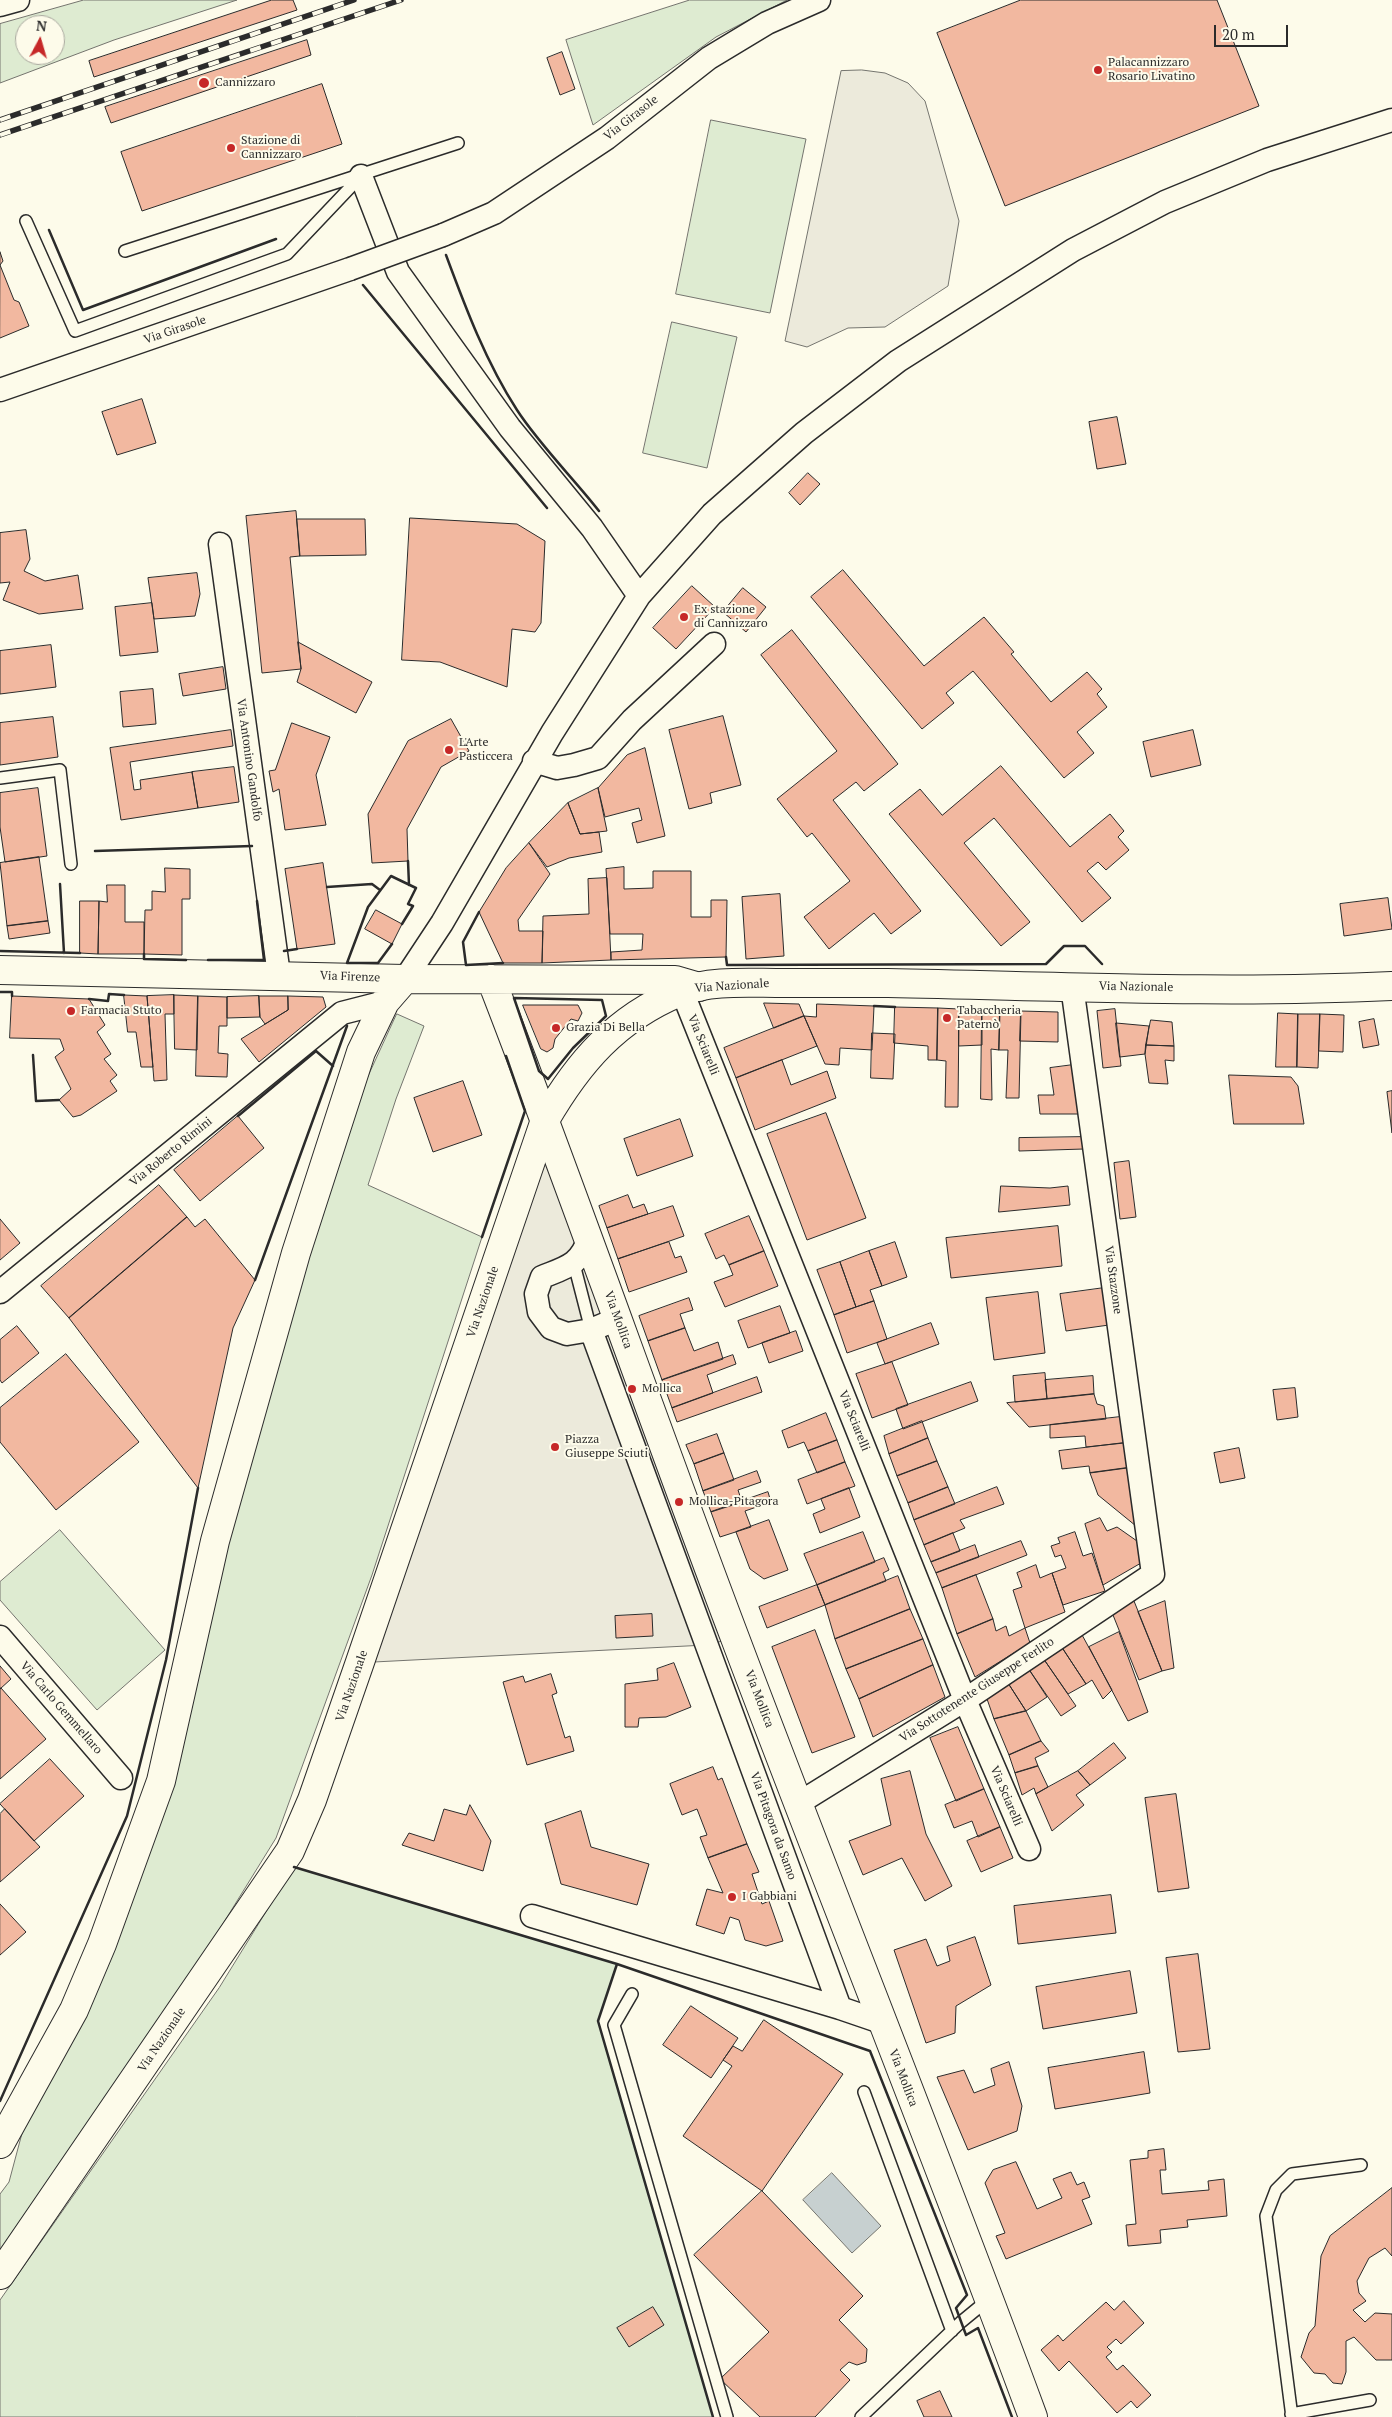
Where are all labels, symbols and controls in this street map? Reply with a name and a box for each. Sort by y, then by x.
north arrow [15,15,65,65]
scale bar [1217,15,1291,47]
text: N [35,16,48,36]
text: 20 m [1222,24,1255,44]
place label: Palacannizzaro Rosario Livatino [1108,56,1195,84]
marker: Palacannizzaro Rosario Livatino [1092,64,1104,76]
marker: Cannizzaro [197,76,211,90]
place label: Cannizzaro [215,76,275,90]
street label: Via Girasole [601,92,661,144]
place label: Stazione di Cannizzaro [241,134,301,162]
marker: Stazione di Cannizzaro [225,142,237,154]
street label: Via Girasole [142,313,208,347]
place label: Ex stazione di Cannizzaro [694,603,768,631]
marker: Ex stazione di Cannizzaro [678,611,690,623]
street label: Via Antonino Gandolfo [233,698,265,822]
place label: L'Arte Pasticcera [459,736,513,764]
marker: L'Arte Pasticcera [443,744,455,756]
street label: Via Firenze [320,969,380,985]
street label: Via Nazionale [694,976,770,996]
street label: Via Nazionale [1099,979,1173,995]
place label: Farmacia Stuto [81,1004,162,1018]
place label: Tabaccheria Paternò [957,1004,1021,1032]
marker: Farmacia Stuto [65,1005,77,1017]
marker: Tabaccheria Paternò [941,1012,953,1024]
street label: Via Sciarelli [684,1013,722,1077]
place label: Grazia Di Bella [566,1021,645,1035]
marker: Grazia Di Bella [550,1022,562,1034]
street label: Via Roberto Rimini [127,1114,215,1190]
street label: Via Stazzone [1101,1245,1125,1315]
street label: Via Nazionale [464,1264,502,1340]
street label: Via Mollica [601,1289,635,1351]
place label: Mollica [642,1382,682,1396]
marker: Mollica [626,1383,638,1395]
street label: Via Sciarelli [835,1389,873,1453]
place label: Piazza Giuseppe Sciuti [565,1433,648,1461]
marker: Piazza Giuseppe Sciuti [549,1441,561,1453]
place label: Mollica-Pitagora [689,1495,779,1509]
marker: Mollica-Pitagora [673,1496,685,1508]
street label: Via Sottotenente Giuseppe Ferlito [897,1635,1057,1745]
street label: Via Nazionale [333,1648,371,1724]
street label: Via Carlo Gemmellaro [17,1659,105,1757]
street label: Via Mollica [741,1668,777,1730]
street label: Via Sciarelli [987,1764,1025,1828]
street label: Via Pitagora da Samo [747,1770,799,1882]
place label: I Gabbiani [742,1890,797,1904]
marker: I Gabbiani [726,1891,738,1903]
street label: Via Nazionale [135,2005,189,2075]
street label: Via Mollica [885,2047,921,2109]

